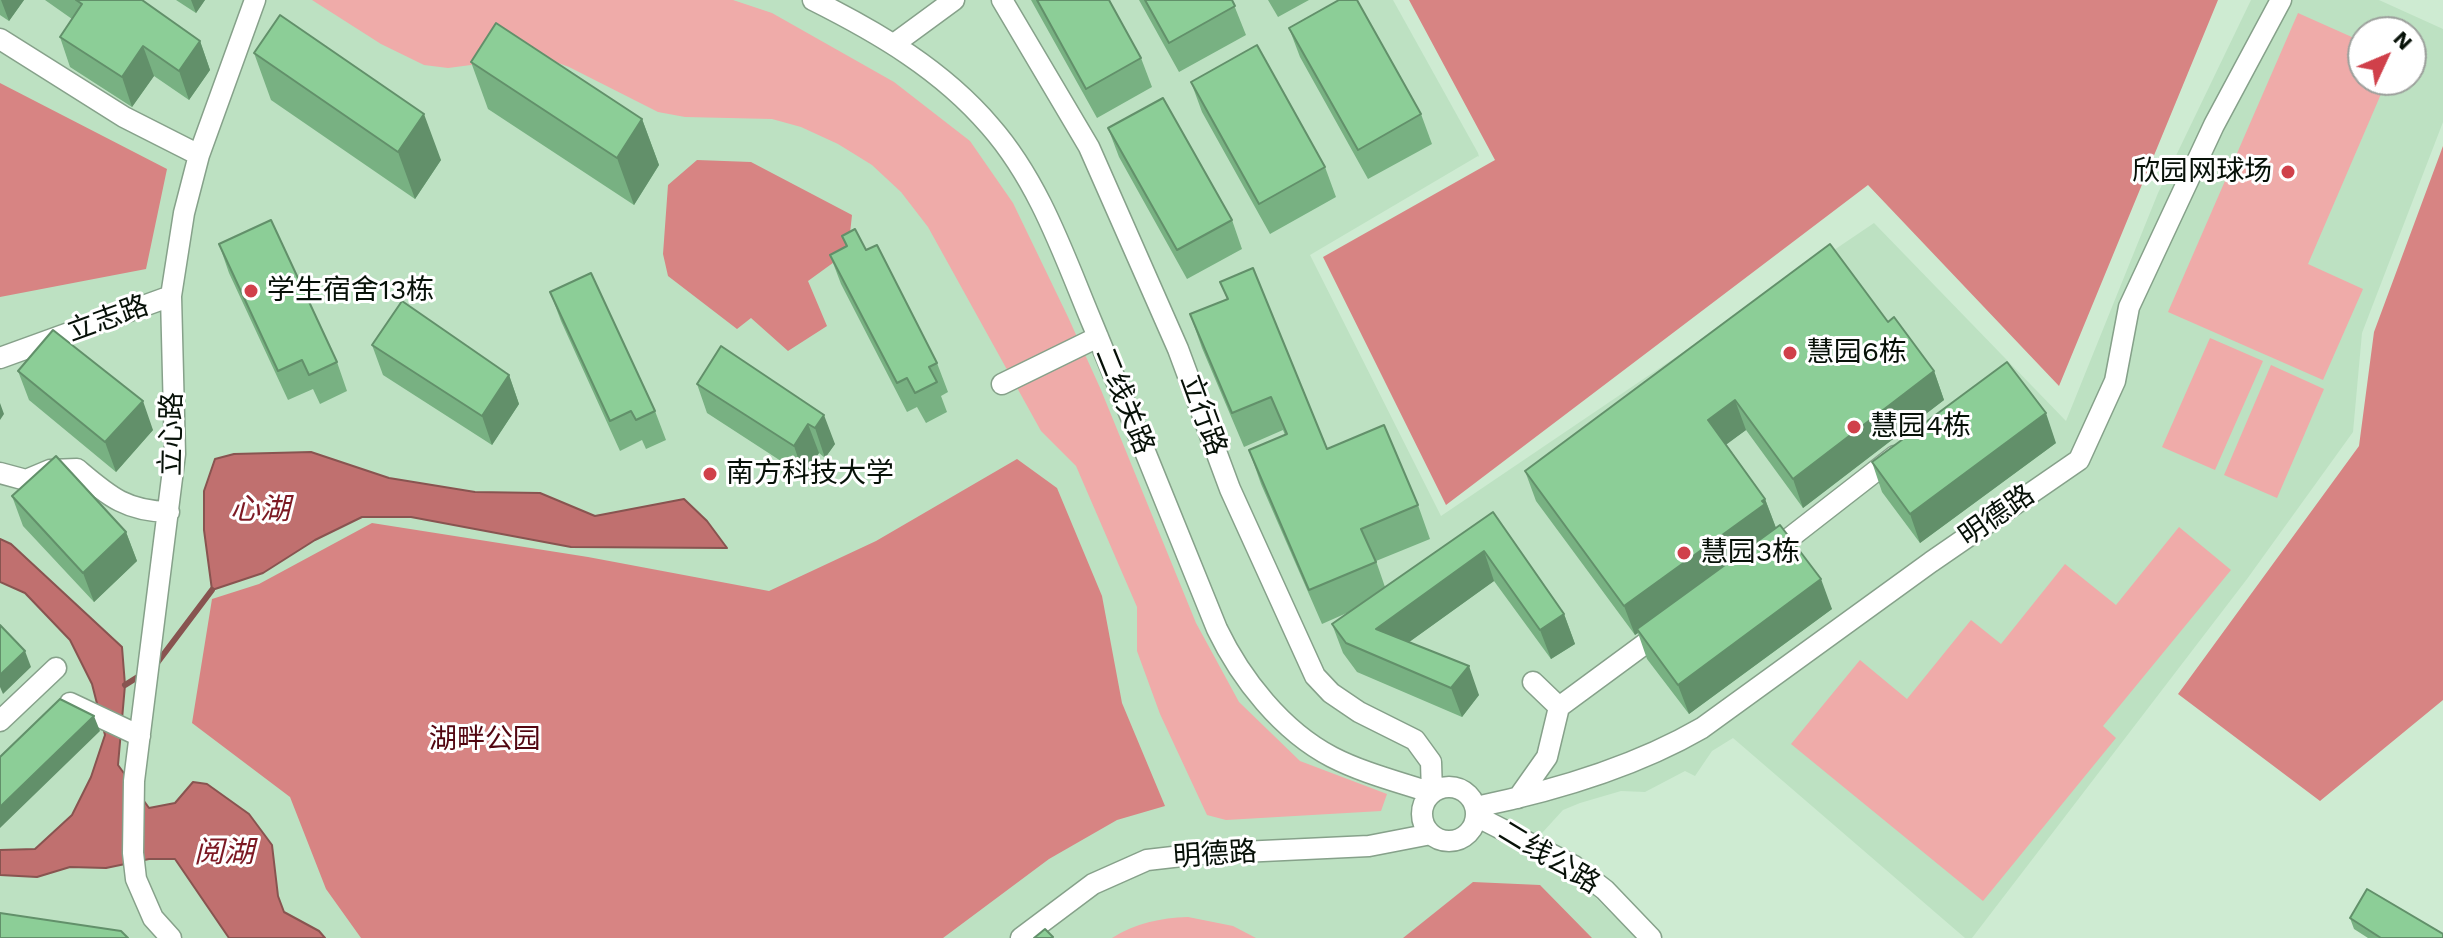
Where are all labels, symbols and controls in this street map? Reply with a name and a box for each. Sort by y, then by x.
north arrow [2347,16,2427,96]
text: N [2389,26,2418,55]
place label: 欣园网球场 [2132,155,2272,189]
marker: 欣园网球场 [2279,163,2297,181]
place label: 学生宿舍13栋 [267,274,434,308]
marker: 学生宿舍13栋 [242,282,260,300]
street label: 立志路 [63,289,153,349]
place label: 慧园6栋 [1806,336,1907,370]
street label: 二线关路 [1087,343,1161,459]
marker: 慧园6栋 [1781,344,1799,362]
street label: 立行路 [1173,370,1233,460]
street label: 立心路 [154,392,190,476]
place label: 慧园4栋 [1870,410,1971,444]
marker: 慧园4栋 [1845,418,1863,436]
place label: 南方科技大学 [726,457,894,491]
marker: 南方科技大学 [701,465,719,483]
street label: 明德路 [1953,478,2041,554]
water label: 心湖 [230,492,290,528]
place label: 慧园3栋 [1700,536,1800,570]
marker: 慧园3栋 [1675,544,1693,562]
park label: 湖畔公园 [429,723,541,757]
street label: 二线公路 [1492,815,1606,901]
water label: 阅湖 [194,835,254,871]
street label: 明德路 [1172,835,1258,875]

